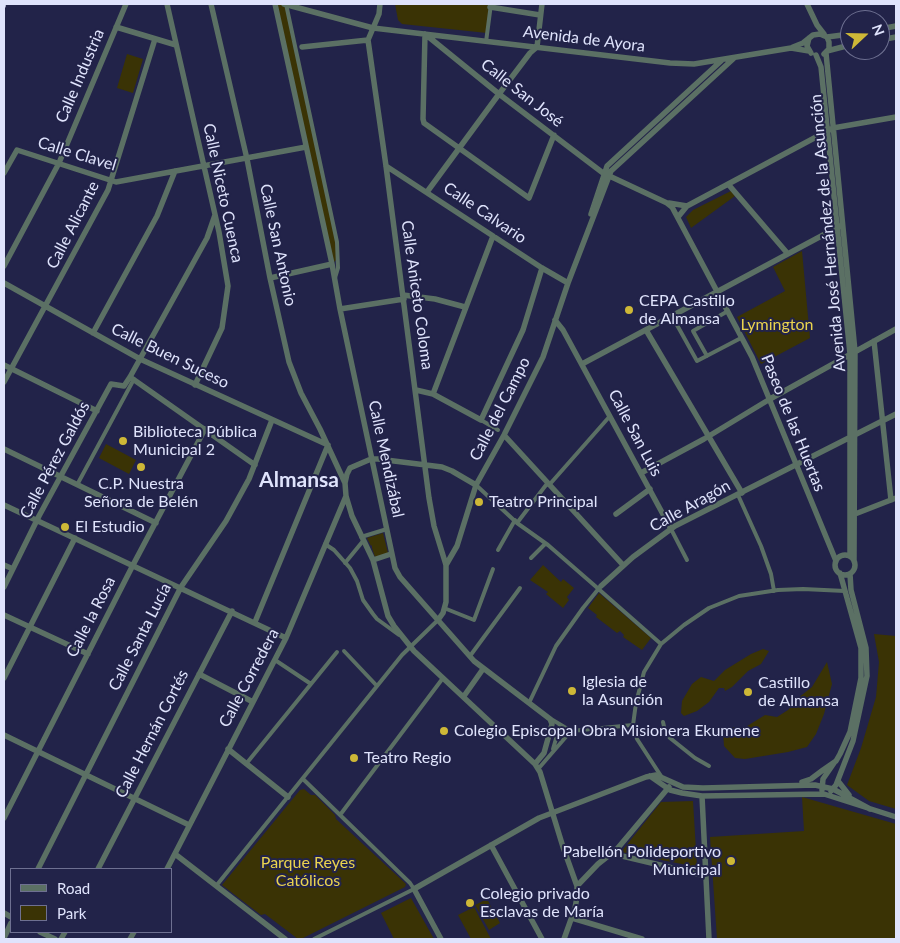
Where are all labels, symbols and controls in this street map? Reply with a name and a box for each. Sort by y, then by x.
north arrow [840,10,890,60]
street label: Avenida de Ayora [522,22,646,56]
text: N [869,22,888,38]
street label: Calle Industria [52,26,108,126]
street label: Calle San José [477,55,567,131]
street label: Avenida José Hernández de la Asunción [806,93,850,373]
street label: Calle Niceto Cuenca [199,122,247,264]
street label: Calle Clavel [35,133,119,175]
street label: Calle Alicante [43,178,103,272]
street label: Calle Calvario [440,178,530,248]
street label: Calle San Antonio [256,182,300,308]
street label: Calle Aniceto Coloma [397,219,437,371]
place label: CEPA Castillo de Almansa [639,291,735,329]
marker: CEPA Castillo de Almansa [623,304,635,316]
park label: Lymington [741,315,813,335]
street label: Calle Buen Suceso [108,319,232,393]
street label: Paseo de las Huertas [757,352,829,494]
street label: Calle del Campo [466,354,534,464]
street label: Calle San Luis [604,386,666,480]
street label: Calle Pérez Galdós [16,398,94,522]
street label: Calle Mendizábal [364,399,408,519]
place label: Biblioteca Pública Municipal 2 [133,422,257,460]
marker: Biblioteca Pública Municipal 2 [117,435,129,447]
marker: C.P. Nuestra Señora de Belén [135,461,147,473]
district label: Almansa [259,467,339,493]
place label: C.P. Nuestra Señora de Belén [84,474,198,512]
street label: Calle Aragón [646,476,734,536]
place label: Teatro Principal [489,492,597,512]
marker: Teatro Principal [473,496,485,508]
place label: El Estudio [75,517,145,537]
marker: El Estudio [59,521,71,533]
street label: Calle la Rosa [62,573,120,661]
street label: Calle Santa Lucía [105,580,175,694]
street label: Calle Corredera [215,625,283,731]
street label: Calle Hernán Cortés [111,667,193,801]
place label: Iglesia de la Asunción [582,672,663,710]
place label: Castillo de Almansa [758,673,839,711]
marker: Iglesia de la Asunción [566,685,578,697]
marker: Castillo de Almansa [742,686,754,698]
place label: Colegio Episcopal Obra Misionera Ekumene [454,721,759,741]
marker: Colegio Episcopal Obra Misionera Ekumene [438,725,450,737]
place label: Teatro Regio [364,748,451,768]
marker: Teatro Regio [348,752,360,764]
place label: Pabellón Polideportivo Municipal [563,842,721,880]
park label: Parque Reyes Católicos [261,853,355,891]
marker: Pabellón Polideportivo Municipal [725,855,737,867]
legend [10,868,172,933]
text: Road [57,879,90,897]
place label: Colegio privado Esclavas de María [480,884,604,922]
marker: Colegio privado Esclavas de María [464,897,476,909]
text: Park [57,904,86,922]

